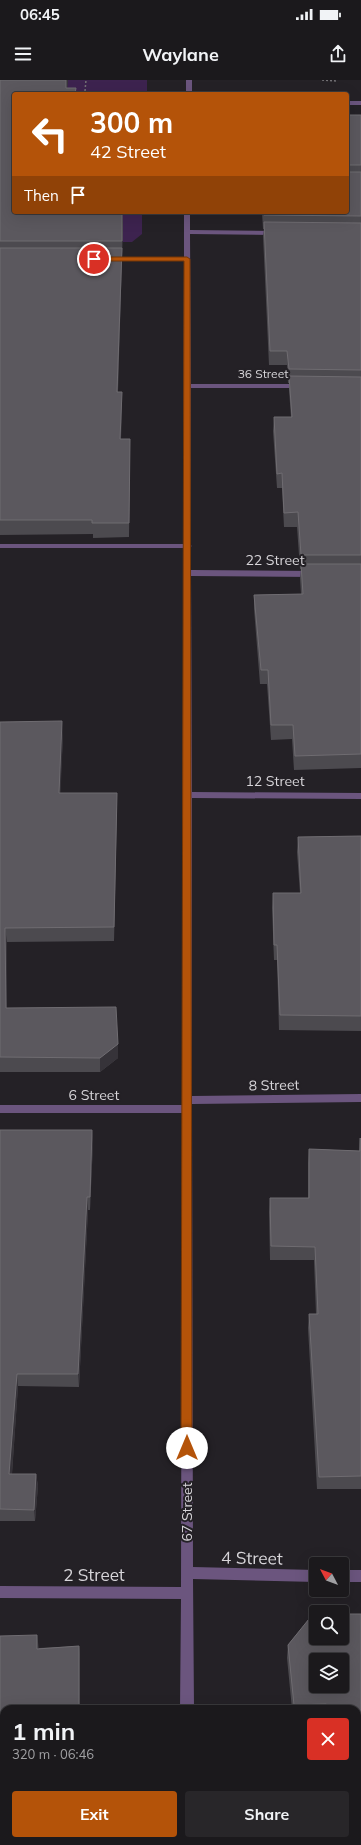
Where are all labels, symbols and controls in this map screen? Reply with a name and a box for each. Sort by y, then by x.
text: 06:45 [20,5,60,24]
icon: menu [12,43,34,65]
text: Waylane [142,43,219,66]
icon: share [327,43,349,65]
text: 300 m [90,105,173,140]
icon: left [24,108,76,160]
text: 42 Street [90,140,166,163]
icon: arrive [67,184,89,206]
text: Then [24,186,59,205]
pin [77,242,111,276]
icon: arrive [83,248,105,270]
street label: 36 Street [238,366,288,381]
street label: 22 Street [245,551,305,569]
street label: 12 Street [245,772,305,790]
street label: 8 Street [248,1076,300,1094]
street label: 6 Street [69,1086,119,1104]
position arrow [166,1427,208,1469]
street label: 67 Street [178,1482,196,1542]
street label: 4 Street [221,1546,283,1569]
north arrow [309,1557,349,1597]
map controls [309,1557,349,1693]
street label: 2 Street [63,1564,125,1585]
button: search [309,1605,349,1645]
button: layers [309,1653,349,1693]
text: 1 min [12,1716,75,1746]
button: close [307,1718,349,1760]
text: 320 m · 06:46 [12,1746,94,1762]
button: Exit [12,1791,177,1837]
button: Share [185,1791,349,1837]

